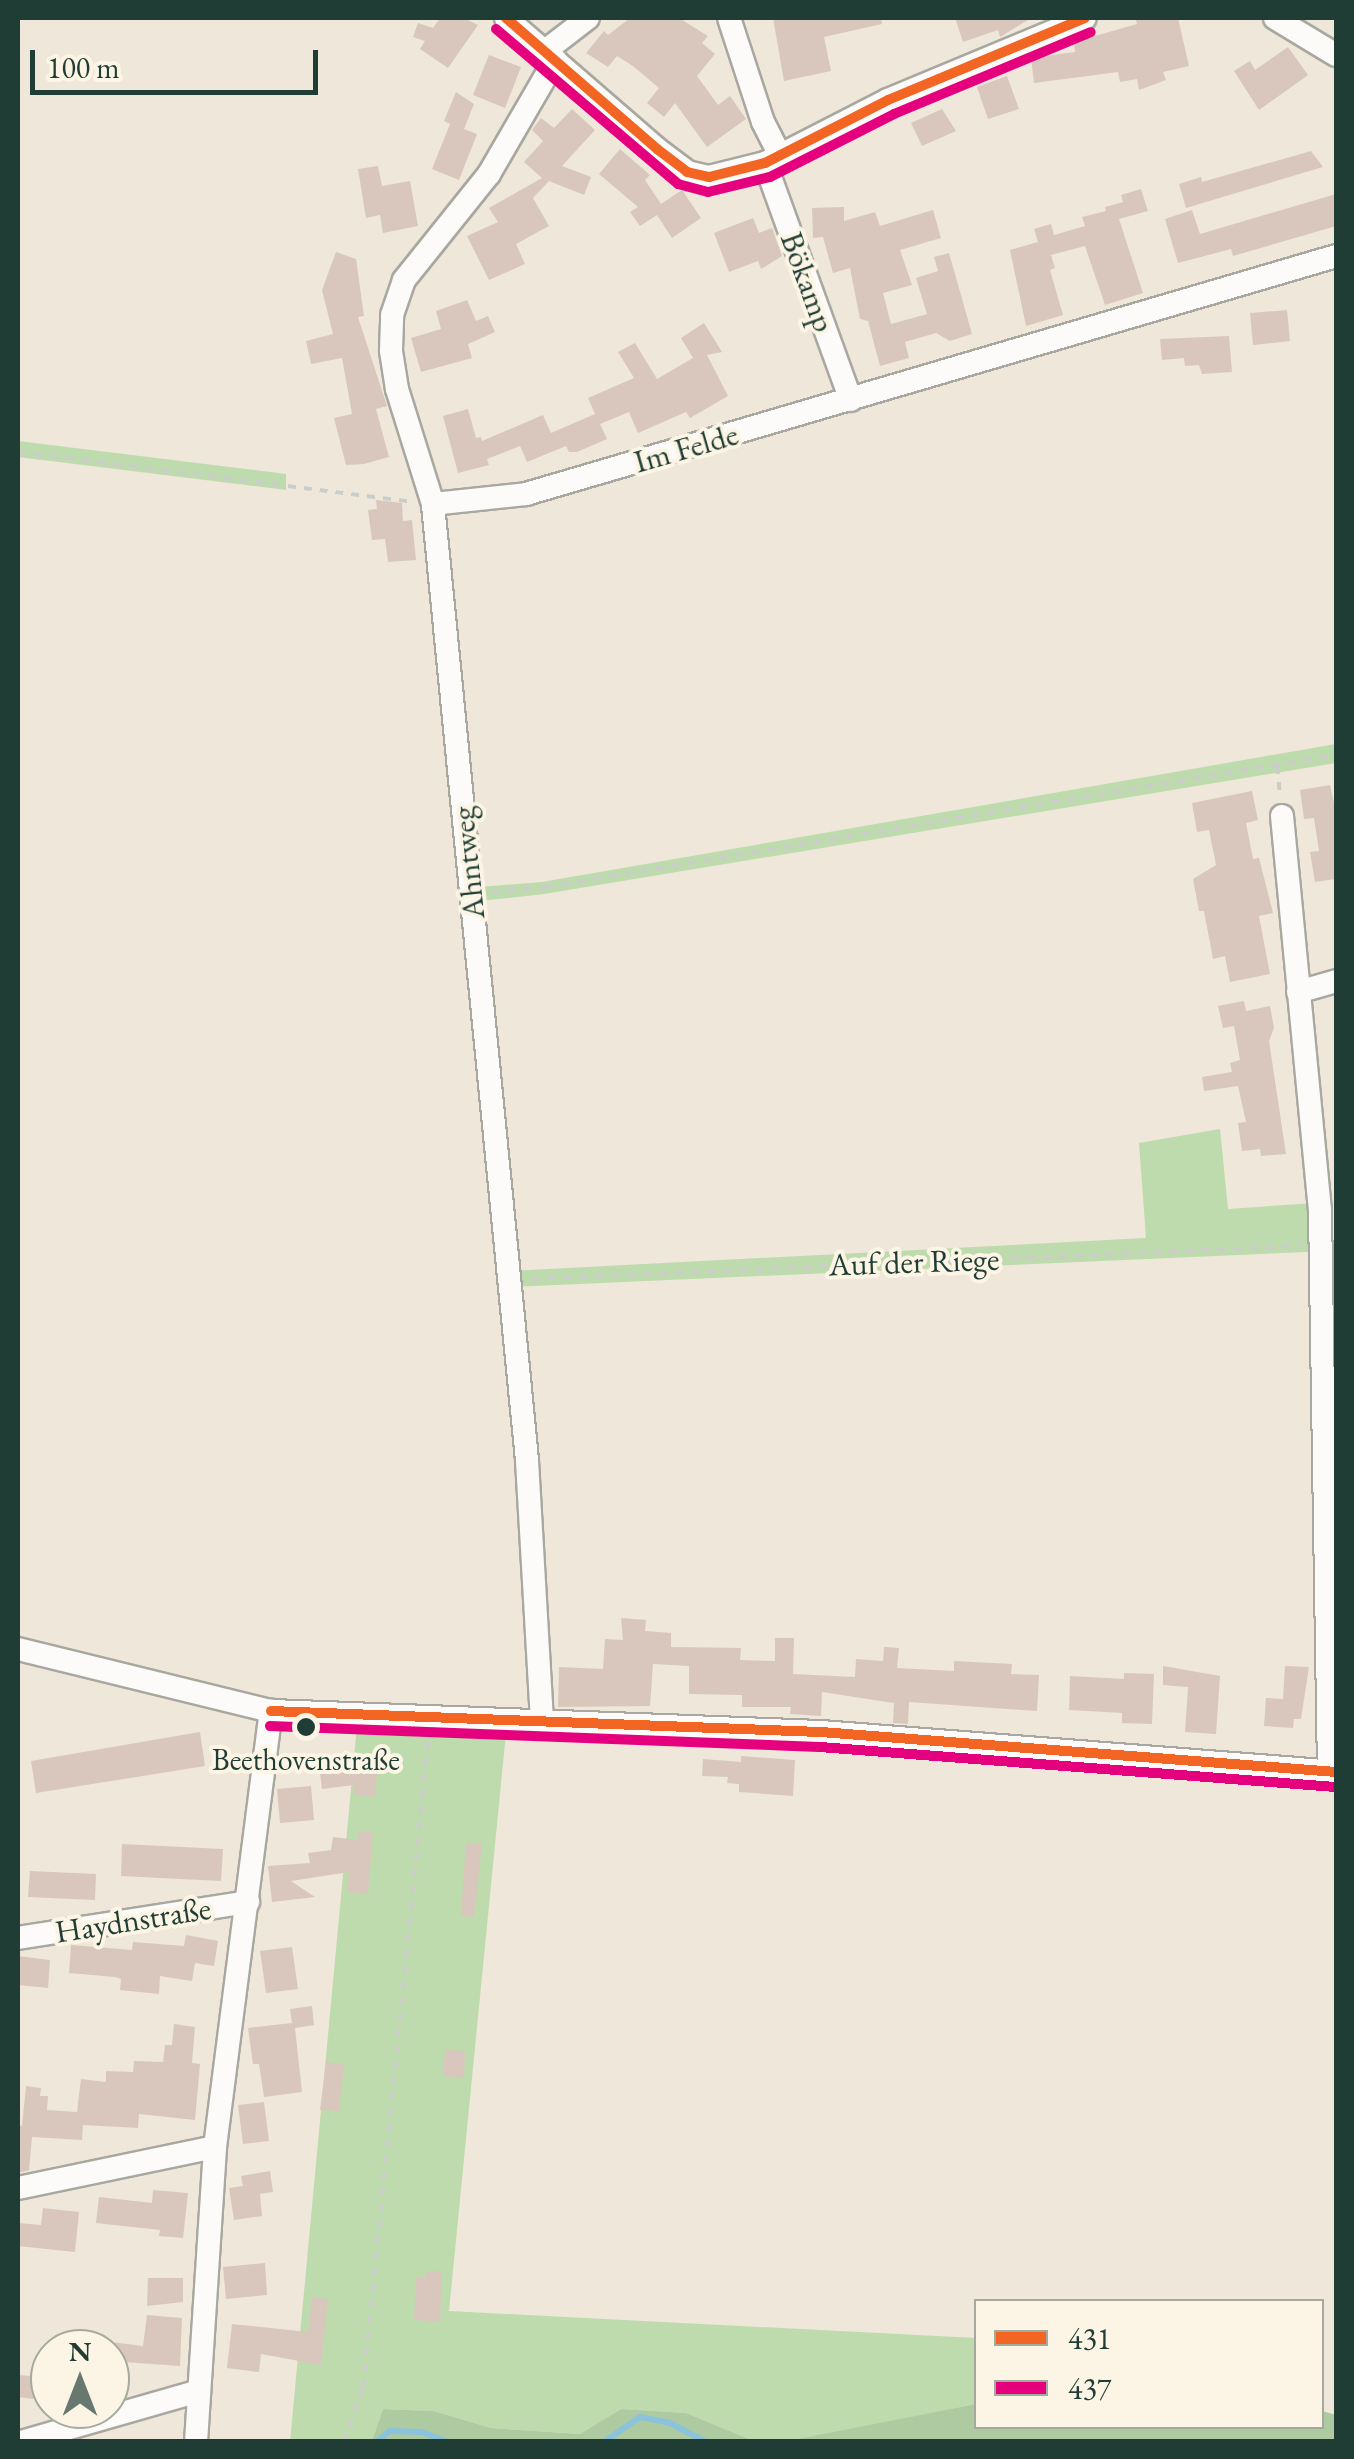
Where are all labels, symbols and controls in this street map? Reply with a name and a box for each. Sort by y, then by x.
scale bar [35,30,322,92]
text: 100 m [47,48,120,87]
street label: Bökamp [772,227,844,337]
street label: Im Felde [630,415,742,481]
street label: Ahntweg [443,805,493,921]
street label: Auf der Riege [828,1240,1000,1284]
marker: Beethovenstraße [296,1717,316,1737]
place label: Beethovenstraße [212,1742,400,1778]
street label: Haydnstraße [52,1889,214,1951]
legend [974,2299,1324,2429]
text: 431 [1068,2319,1111,2358]
north arrow [30,2329,130,2429]
text: N [69,2333,91,2369]
text: 437 [1068,2369,1111,2408]

